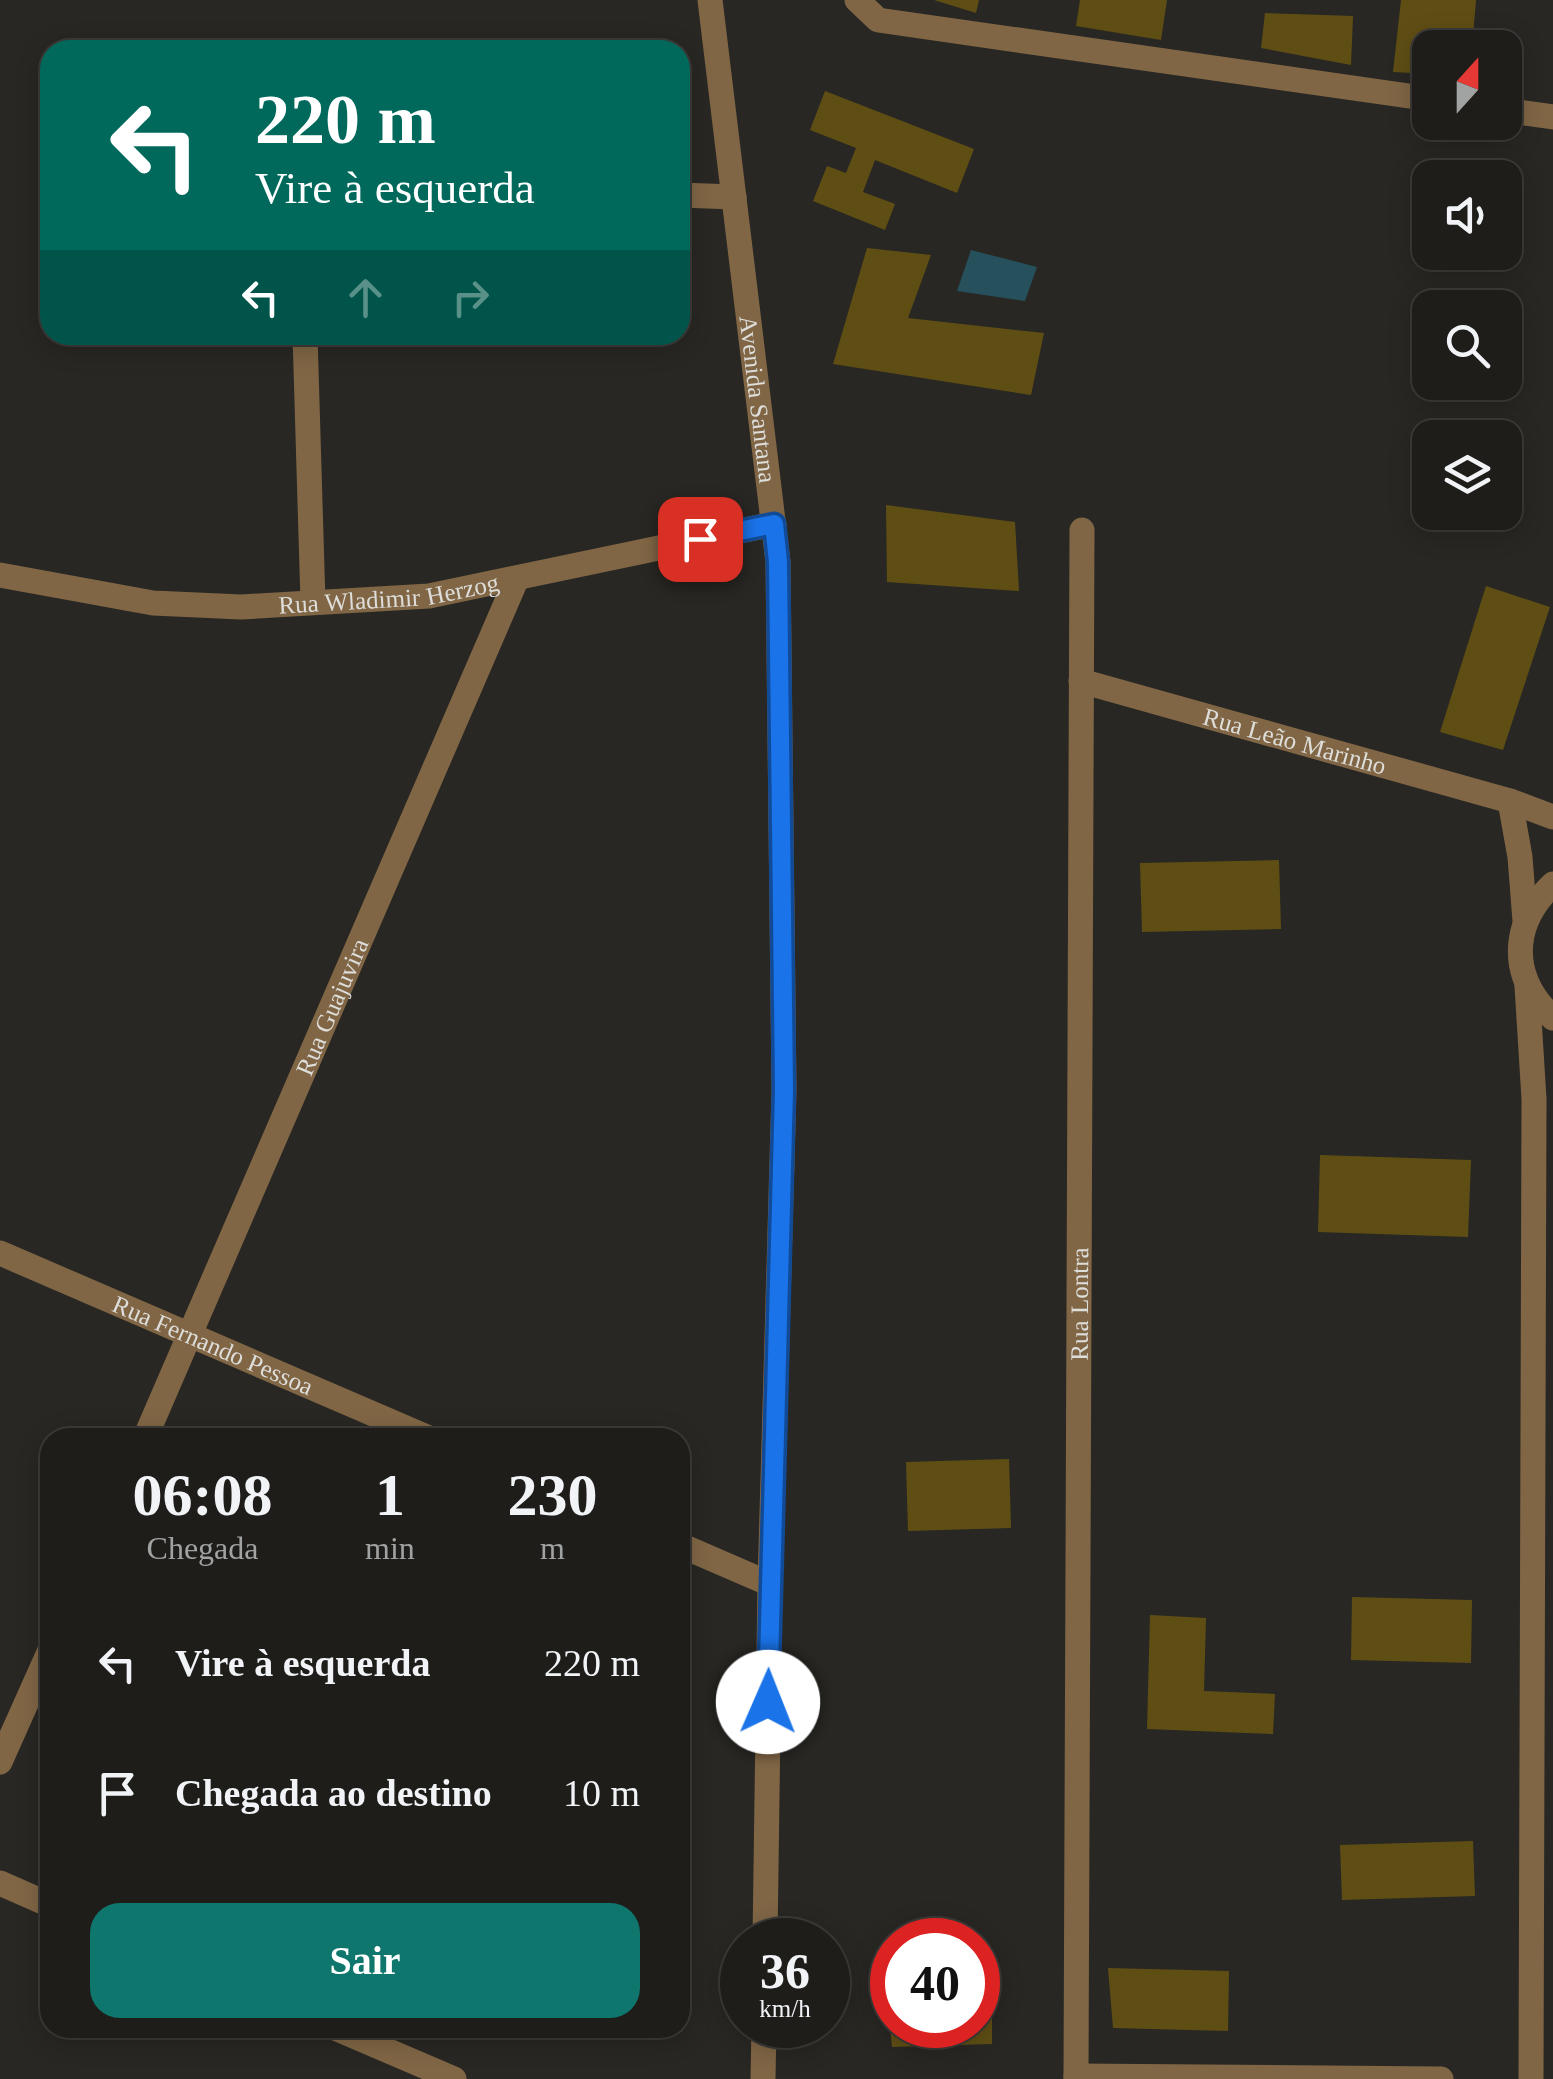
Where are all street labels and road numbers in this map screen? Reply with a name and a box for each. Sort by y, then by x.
street label: Avenida Santana [735,314,782,484]
street label: Rua Wladimir Herzog [278,568,502,618]
street label: Rua Leão Marinho [1200,702,1389,779]
street label: Rua Guajuvira [290,934,373,1079]
street label: Rua Lontra [1065,1247,1093,1361]
street label: Rua Fernando Pessoa [109,1290,317,1400]

